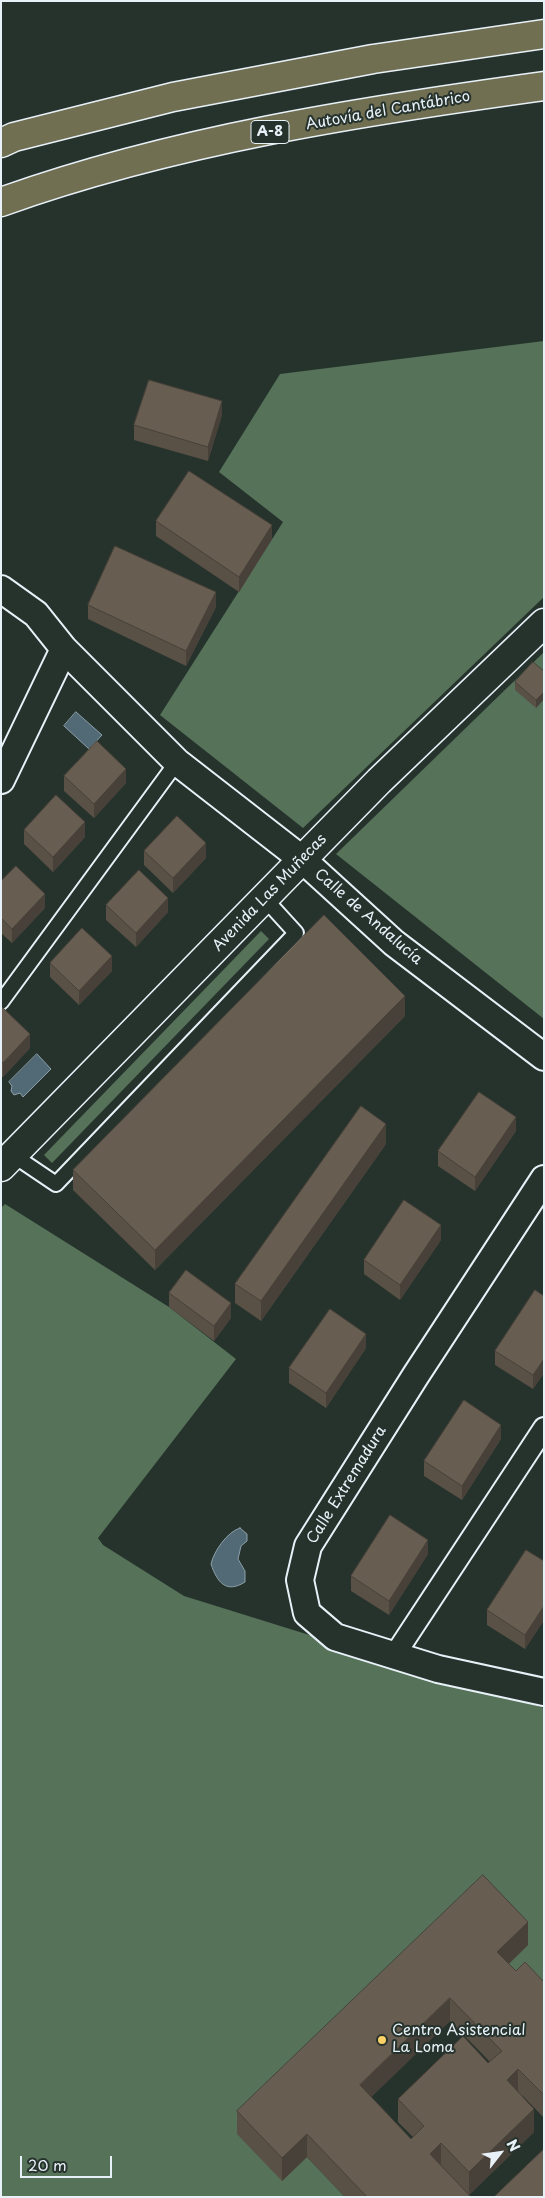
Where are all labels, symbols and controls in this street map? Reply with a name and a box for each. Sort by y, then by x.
street label: Autovía del Cantábrico [304,88,472,134]
road number: A-8 [251,120,289,144]
street label: Avenida Las Muñecas [209,831,331,955]
street label: Calle de Andalucía [310,865,426,969]
street label: Calle Extremadura [303,1423,391,1547]
place label: Centro Asistencial La Loma [392,2022,526,2057]
marker: Centro Asistencial La Loma [376,2034,388,2046]
north arrow [475,2128,525,2178]
text: N [502,2135,525,2155]
scale bar [22,2146,115,2178]
text: 20 m [28,2153,67,2176]

